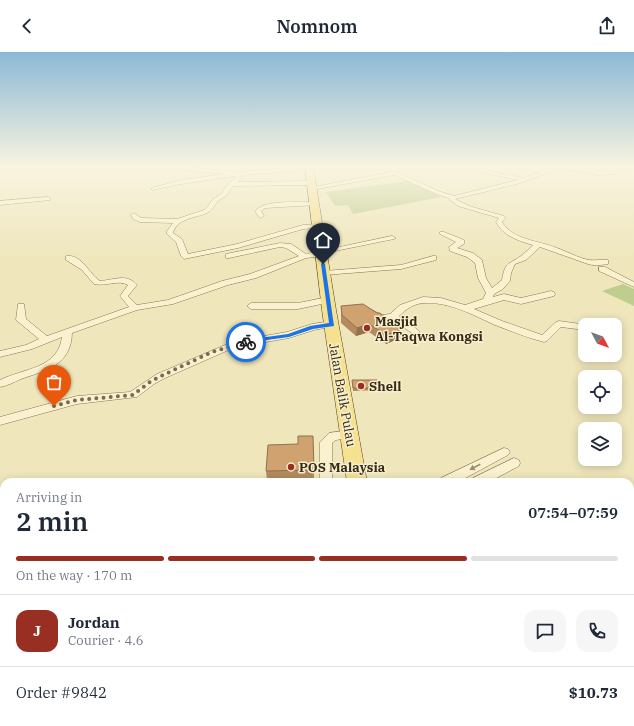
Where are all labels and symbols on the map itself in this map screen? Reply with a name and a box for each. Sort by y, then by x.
pin [306,223,340,264]
place label: Masjid Al-Taqwa Kongsi [375,313,484,345]
north arrow [578,318,622,362]
courier [226,322,266,362]
marker: Masjid Al-Taqwa Kongsi [362,323,372,333]
street label: Jalan Balik Pulau [325,342,360,448]
pin [37,365,71,406]
place label: Shell [369,378,401,395]
marker: Shell [356,381,366,391]
place label: POS Malaysia [299,459,386,476]
marker: POS Malaysia [286,462,296,472]
one-way arrow [469,464,481,470]

